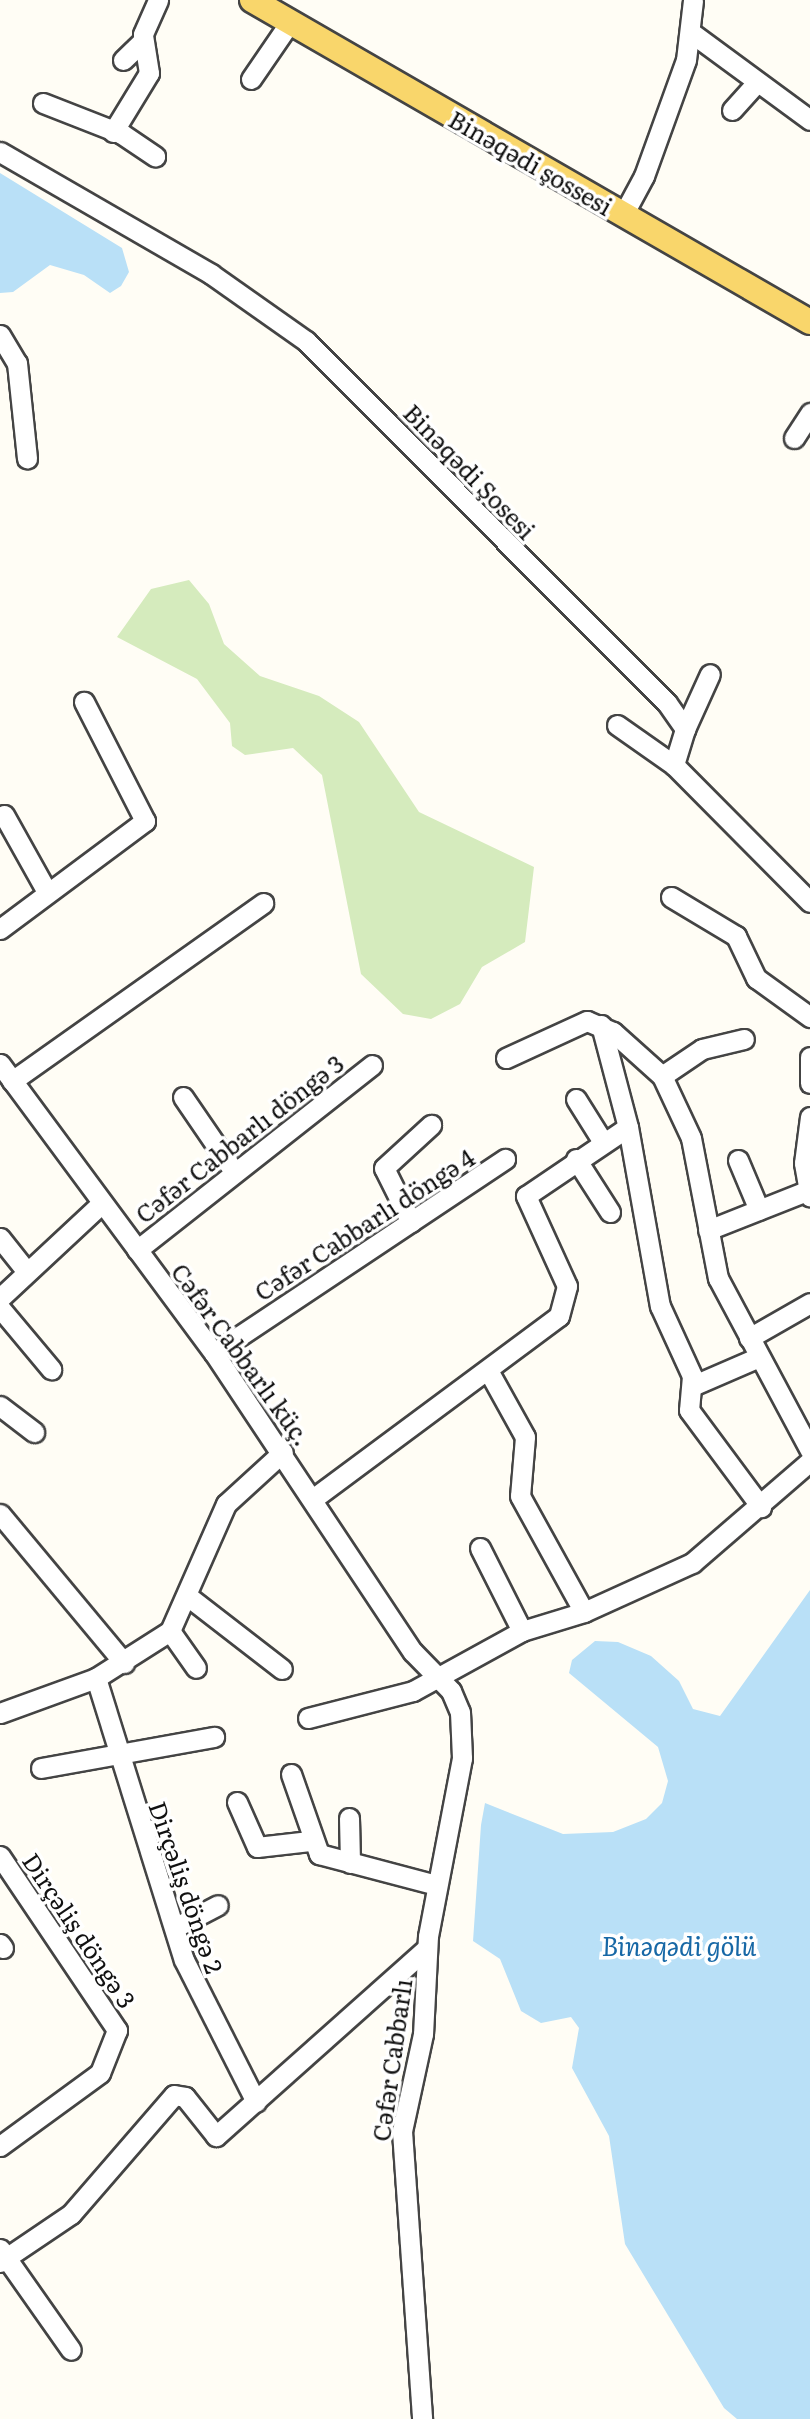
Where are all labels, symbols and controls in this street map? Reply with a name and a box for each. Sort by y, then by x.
street label: Binəqədi şossesi [444,104,618,220]
street label: Binəqədi Şosesi [398,398,542,544]
street label: Cəfər Cabbarlı döngə 3 [129,1048,349,1228]
street label: Cəfər Cabbarlı döngə 4 [249,1142,479,1306]
street label: Cəfər Cabbarlı küç. [166,1257,318,1451]
street label: Dirçəliş döngə 2 [144,1797,230,1977]
street label: Dirçəliş döngə 3 [18,1847,142,2013]
water label: Binəqədi gölü [601,1929,757,1961]
street label: Cəfər Cabbarlı [365,1977,417,2143]

